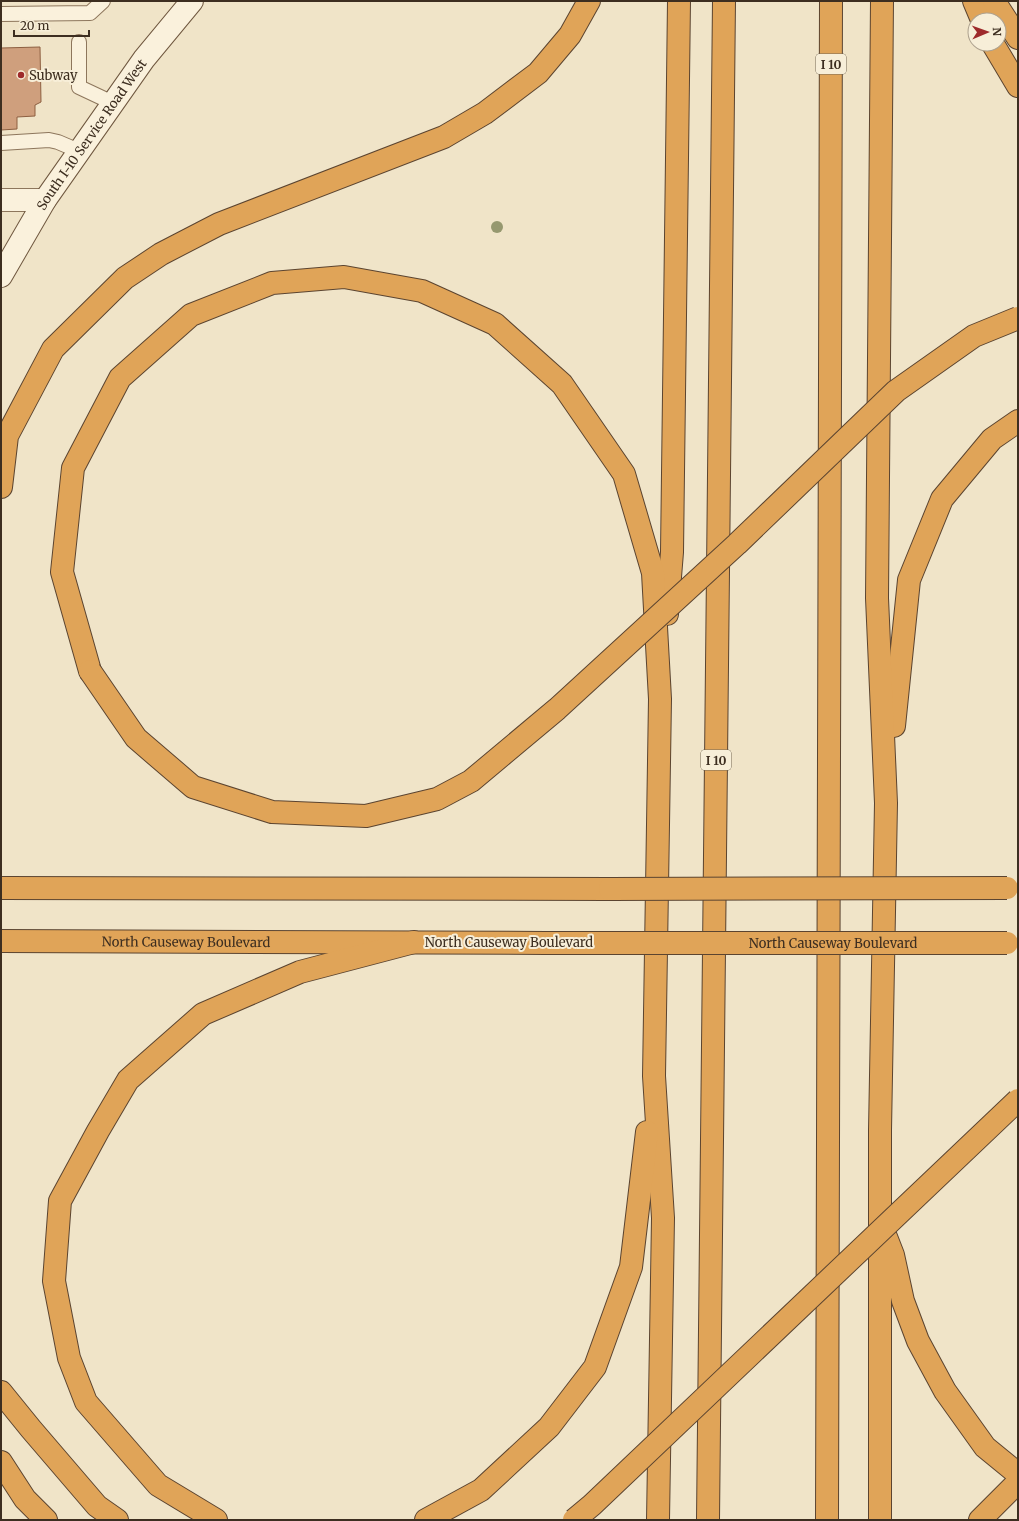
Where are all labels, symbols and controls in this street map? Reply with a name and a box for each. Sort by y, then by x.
scale bar [14,12,89,38]
north arrow [967,12,1007,52]
text: 20 m [20,18,49,33]
text: N [990,27,1004,37]
road number: I 10 [816,54,846,74]
street label: South I-10 Service Road West [33,56,150,213]
place label: Subway [29,67,78,84]
marker: Subway [16,70,26,80]
road number: I 10 [701,750,731,770]
street label: North Causeway Boulevard [102,933,270,950]
street label: North Causeway Boulevard [425,934,593,951]
street label: North Causeway Boulevard [749,935,917,952]

